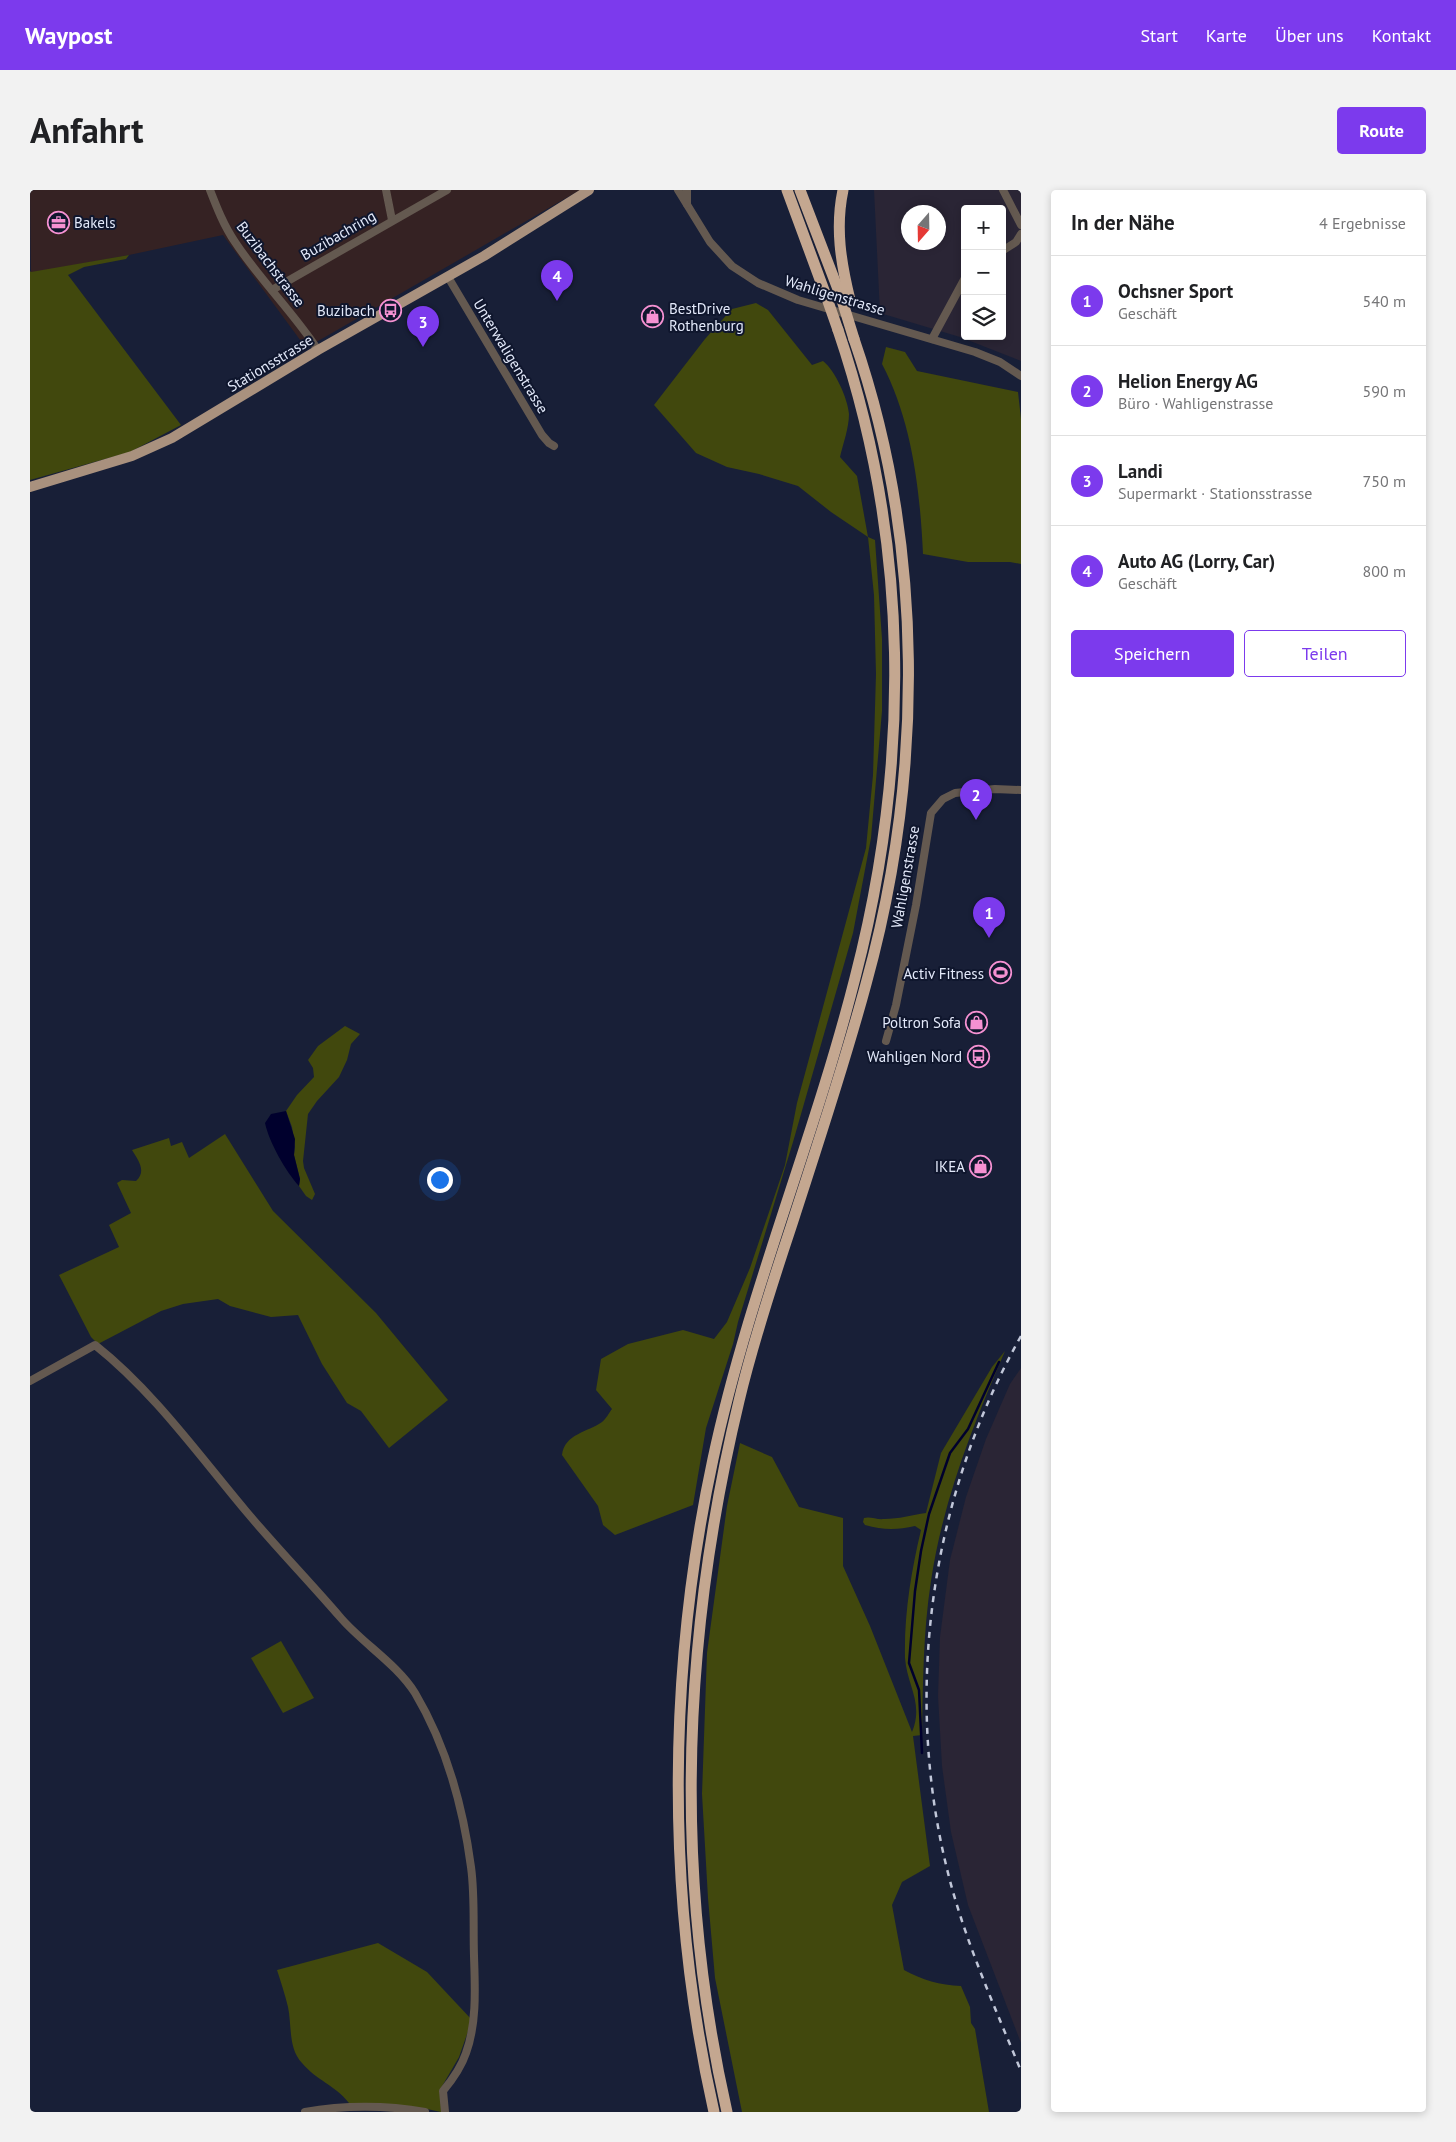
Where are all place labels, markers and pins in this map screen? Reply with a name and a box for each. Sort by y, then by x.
office icon: Bakels [46,210,70,234]
place label: Bakels [74,213,116,232]
pin: 4 [541,260,573,301]
bus stop icon: Buzibach [379,298,403,322]
place label: BestDrive Rothenburg [669,299,744,335]
place label: Buzibach [317,301,375,320]
shop icon: BestDrive Rothenburg [641,305,665,329]
pin: 3 [407,306,439,347]
pin: 2 [960,779,992,820]
pin: 1 [973,897,1005,938]
sports icon: Activ Fitness [988,961,1012,985]
place label: Activ Fitness [904,964,984,983]
shop icon: Poltron Sofa [965,1010,989,1034]
place label: Poltron Sofa [882,1013,961,1032]
bus stop icon: Wahligen Nord [966,1044,990,1068]
place label: Wahligen Nord [867,1047,962,1066]
shop icon: IKEA [969,1154,993,1178]
place label: IKEA [935,1157,965,1176]

